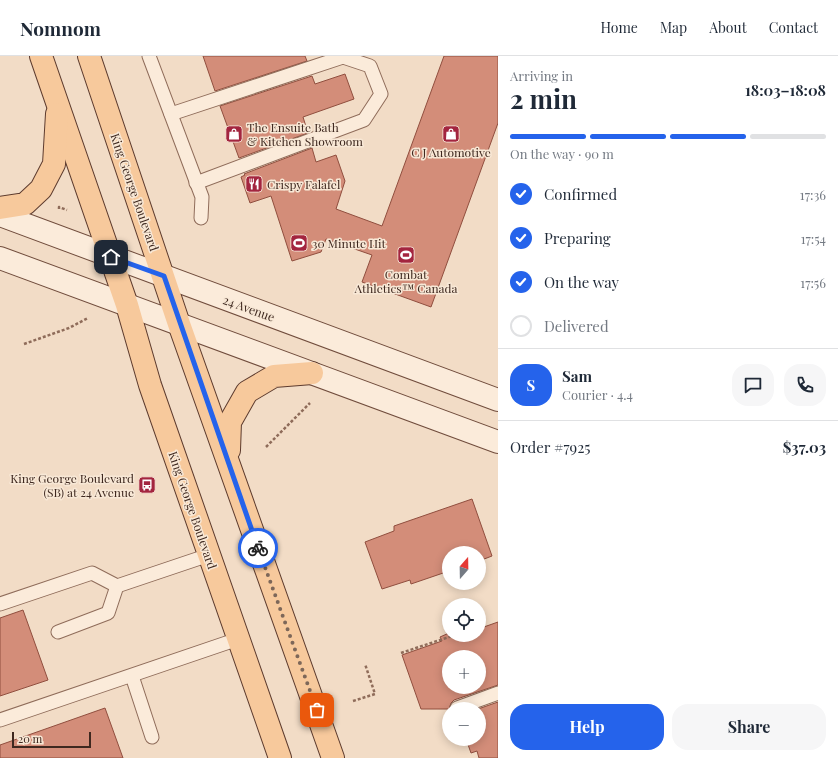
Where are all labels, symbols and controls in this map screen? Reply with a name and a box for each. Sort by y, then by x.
text: Nomnom [20,15,101,41]
text: Home [600,18,638,37]
text: Map [660,18,687,37]
text: About [709,18,747,37]
text: Contact [769,18,818,37]
text: Arriving in [510,67,573,84]
text: 18:03–18:08 [745,80,826,100]
text: 2 min [510,81,577,116]
place label: The Ensuite Bath & Kitchen Showroom [247,119,363,149]
shop icon: The Ensuite Bath & Kitchen Showroom [224,124,244,144]
shop icon: C J Automotive [441,124,461,144]
street label: King George Boulevard [107,131,163,253]
place label: C J Automotive [411,144,491,160]
text: On the way · 90 m [510,145,614,162]
restaurant icon: Crispy Falafel [244,174,264,194]
place label: Crispy Falafel [267,176,341,192]
icon: check [510,183,532,205]
text: Confirmed [544,184,617,204]
text: 17:36 [800,186,826,203]
icon: check [510,227,532,249]
text: Preparing [544,228,611,248]
text: 17:54 [801,230,826,247]
sports icon: 30 Minute Hit [289,233,309,253]
place label: 30 Minute Hit [312,235,387,251]
pin [94,240,128,274]
sports icon: Combat Athletics™ Canada [396,245,416,265]
icon: home [100,246,122,268]
place label: Combat Athletics™ Canada [353,266,458,296]
icon: check [510,271,532,293]
text: On the way [544,272,619,292]
text: 17:56 [800,274,826,291]
street label: 24 Avenue [221,291,277,325]
text: Delivered [544,316,609,336]
button: chat [732,364,774,406]
button: phone [784,364,826,406]
text: Sam [562,366,592,386]
text: S [527,375,535,395]
text: Courier · 4.4 [562,386,633,403]
text: Order #7925 [510,437,591,457]
text: $37.03 [783,437,826,457]
street label: King George Boulevard [165,449,221,571]
place label: King George Boulevard (SB) at 24 Avenue [10,470,134,500]
bus stop icon: King George Boulevard (SB) at 24 Avenue [137,475,157,495]
courier [238,528,278,568]
icon: bike [247,537,269,559]
north arrow [442,546,486,590]
map controls [442,546,486,746]
button: locate [442,598,486,642]
button: + [442,650,486,694]
pin [300,693,334,727]
icon: bag [306,699,328,721]
button: − [442,702,486,746]
button: Help [510,704,664,750]
button: Share [672,704,826,750]
scale bar [12,730,91,749]
text: 20 m [18,731,42,746]

